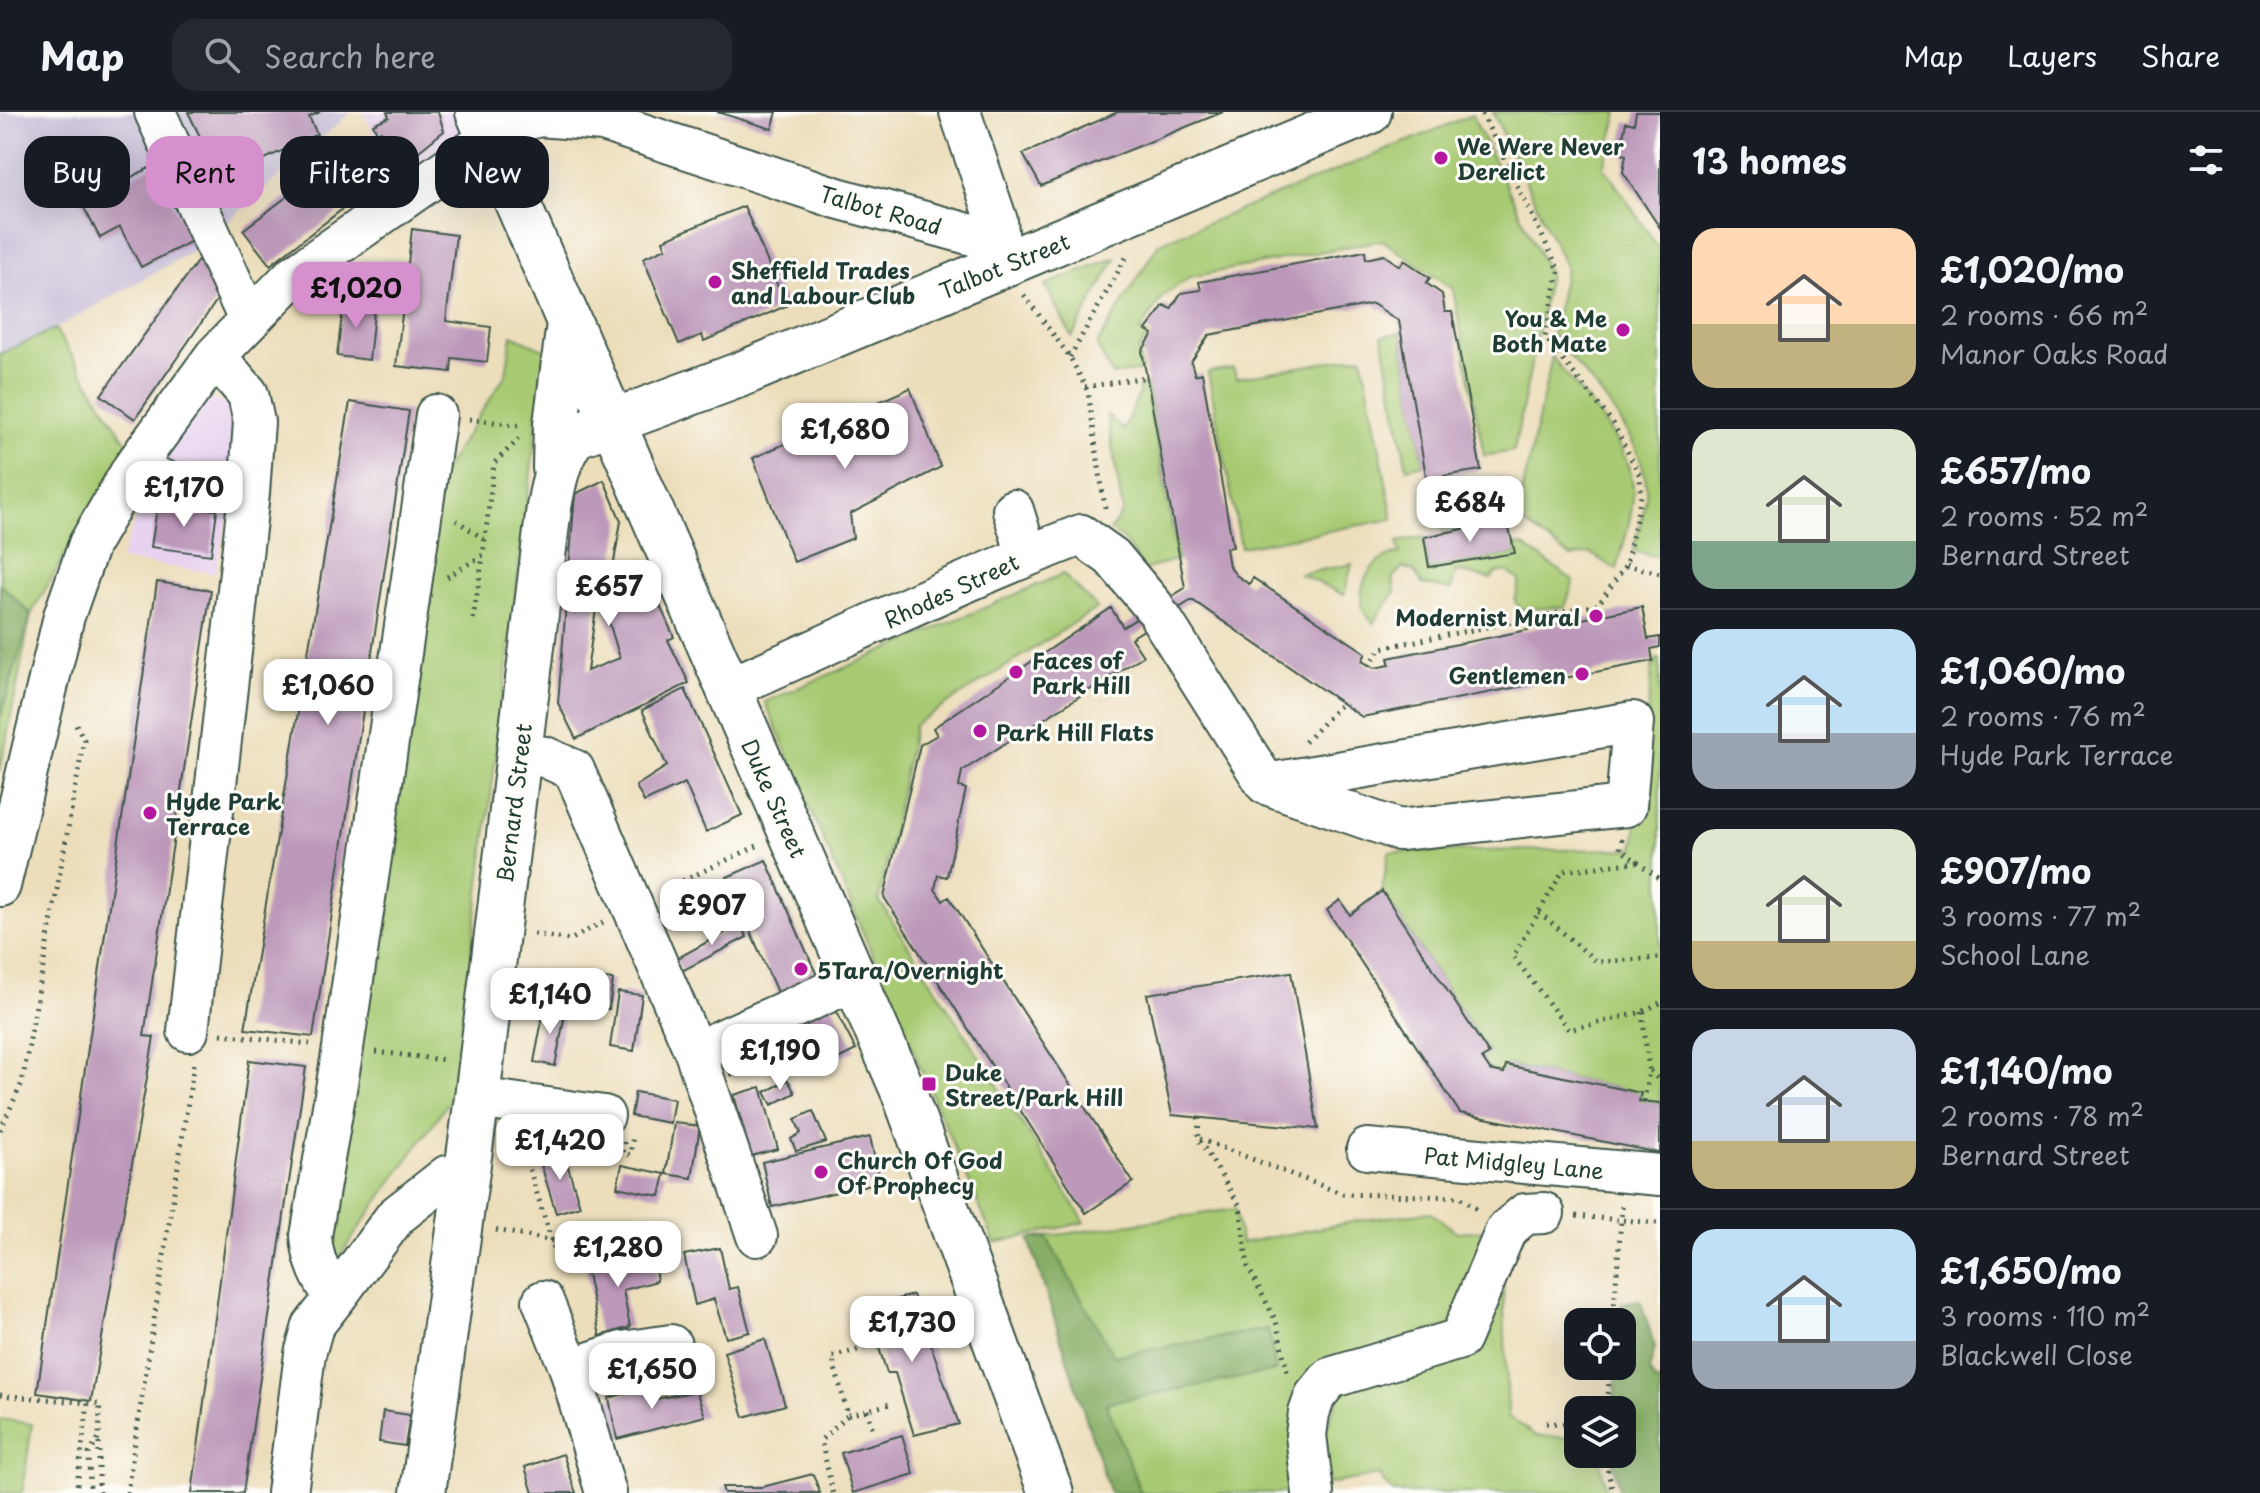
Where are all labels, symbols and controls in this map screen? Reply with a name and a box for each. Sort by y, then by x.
search box [172,19,732,91]
text: Map [40,27,124,84]
icon: search [200,33,244,77]
text: Search here [264,33,436,78]
text: Map [1903,34,1963,77]
text: Layers [2007,34,2097,77]
text: Share [2141,34,2220,77]
place label: We Were Never Derelict [1457,129,1624,187]
text: 13 homes [1692,134,1847,186]
chip: Buy [24,136,130,208]
chip: Rent [146,136,264,208]
chip: Filters [280,136,419,208]
chip: New [435,136,549,208]
icon: filters [2184,138,2228,182]
marker: We Were Never Derelict [1432,149,1450,167]
street label: Talbot Road [816,176,946,242]
street label: Talbot Street [934,224,1074,306]
text: £1,020/mo [1940,243,2124,295]
place label: Sheffield Trades and Labour Club [731,253,915,311]
icon: home [1756,260,1852,356]
pin: £1,020 [291,262,421,330]
text: £1,020 [310,268,402,307]
marker: Sheffield Trades and Labour Club [706,273,724,291]
text: 2 rooms · 66 m² [1940,295,2149,334]
place label: You & Me Both Mate [1492,301,1607,359]
marker: You & Me Both Mate [1614,321,1632,339]
text: Manor Oaks Road [1940,334,2169,373]
pin: £1,680 [780,403,910,471]
text: £1,680 [800,409,890,448]
text: £657/mo [1940,444,2091,496]
pin: £1,170 [119,461,249,529]
icon: home [1756,461,1852,557]
text: £1,170 [144,467,224,506]
pin: £684 [1423,476,1517,544]
text: £684 [1435,482,1505,521]
text: 2 rooms · 52 m² [1940,496,2148,535]
text: Bernard Street [1940,535,2130,574]
street label: Rhodes Street [878,544,1024,636]
pin: £657 [562,560,656,628]
text: £657 [575,566,643,605]
place label: Modernist Mural [1395,600,1580,633]
marker: Modernist Mural [1587,607,1605,625]
place label: Faces of Park Hill [1032,643,1130,701]
text: £1,060/mo [1940,644,2125,696]
place label: Gentlemen [1449,658,1566,691]
pin: £1,060 [263,659,393,727]
icon: home [1756,661,1852,757]
marker: Faces of Park Hill [1007,663,1025,681]
text: £1,060 [282,665,374,704]
marker: Gentlemen [1573,665,1591,683]
text: 2 rooms · 76 m² [1940,696,2146,735]
place label: Park Hill Flats [996,715,1154,748]
street label: Bernard Street [487,721,539,885]
marker: Park Hill Flats [971,722,989,740]
street label: Duke Street [734,733,816,863]
text: Hyde Park Terrace [1940,735,2173,774]
place label: Hyde Park Terrace [166,784,282,842]
marker: Hyde Park Terrace [141,804,159,822]
text: £907/mo [1940,844,2091,896]
icon: home [1756,861,1852,957]
pin: £907 [665,879,759,947]
text: £907 [678,885,746,924]
text: 3 rooms · 77 m² [1940,896,2141,935]
text: School Lane [1940,935,2090,974]
place label: 5Tara/Overnight [817,953,1004,986]
marker: 5Tara/Overnight [792,960,810,978]
pin: £1,140 [485,968,615,1036]
text: £1,140 [508,974,592,1013]
pin: £1,190 [715,1024,845,1092]
text: £1,190 [740,1030,820,1069]
text: £1,140/mo [1940,1044,2112,1096]
place label: Duke Street/Park Hill [945,1055,1123,1113]
icon: home [1756,1061,1852,1157]
marker: Duke Street/Park Hill [920,1075,938,1093]
text: 2 rooms · 78 m² [1940,1096,2144,1135]
pin: £1,420 [495,1114,625,1182]
text: £1,420 [514,1120,606,1159]
text: Bernard Street [1940,1135,2130,1174]
street label: Pat Midgley Lane [1423,1138,1605,1186]
place label: Church Of God Of Prophecy [837,1143,1003,1201]
marker: Church Of God Of Prophecy [812,1163,830,1181]
pin: £1,280 [553,1221,683,1289]
text: £1,280 [573,1227,663,1266]
text: £1,650/mo [1940,1244,2122,1296]
icon: home [1756,1261,1852,1357]
pin: £1,730 [847,1296,977,1364]
text: 3 rooms · 110 m² [1940,1296,2150,1335]
text: £1,730 [868,1302,956,1341]
map controls [1564,1308,1636,1468]
button: locate [1564,1308,1636,1380]
text: Blackwell Close [1940,1335,2133,1374]
pin: £1,650 [587,1343,717,1411]
text: £1,650 [607,1349,697,1388]
button: layers [1564,1396,1636,1468]

